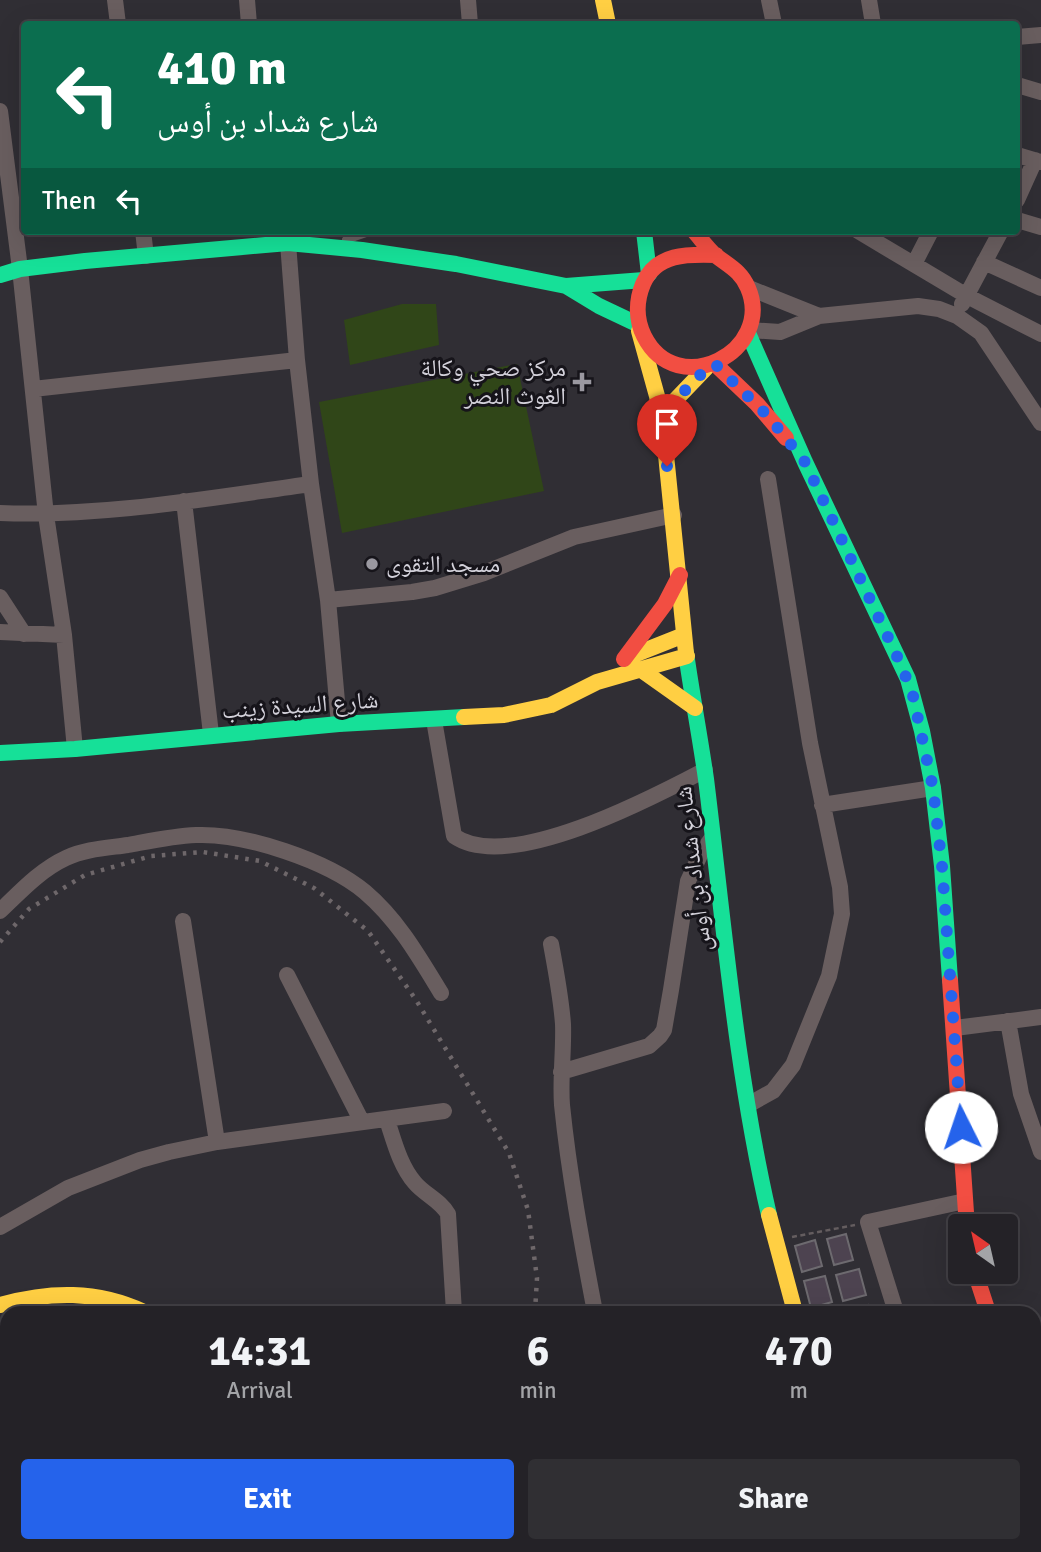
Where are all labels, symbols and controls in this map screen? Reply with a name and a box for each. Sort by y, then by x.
text: 410 m [157,38,287,98]
icon: left [42,49,133,140]
text: شارع شداد بن أوس [157,102,379,141]
icon: left [110,182,148,220]
text: Then [42,185,96,217]
place label: مركز صحي وكالة الغوث النصر [421,353,566,411]
marker: مركز صحي وكالة الغوث النصر [572,372,592,392]
pin [637,394,697,466]
icon: arrive [648,405,686,443]
place label: مسجد التقوى [386,549,500,579]
marker: مسجد التقوى [364,556,380,572]
street label: شارع السيدة زينب [221,685,379,725]
street label: شارع شداد بن أوس [668,785,718,953]
position arrow [924,1090,998,1164]
north arrow [948,1214,1018,1284]
map controls [948,1214,1018,1284]
text: 14:31 [208,1326,311,1377]
text: 6 [527,1326,549,1377]
text: 470 [765,1326,833,1377]
text: Arrival [227,1376,293,1405]
text: min [519,1376,557,1405]
text: m [790,1376,808,1405]
button: Exit [21,1459,514,1539]
button: Share [528,1459,1020,1539]

